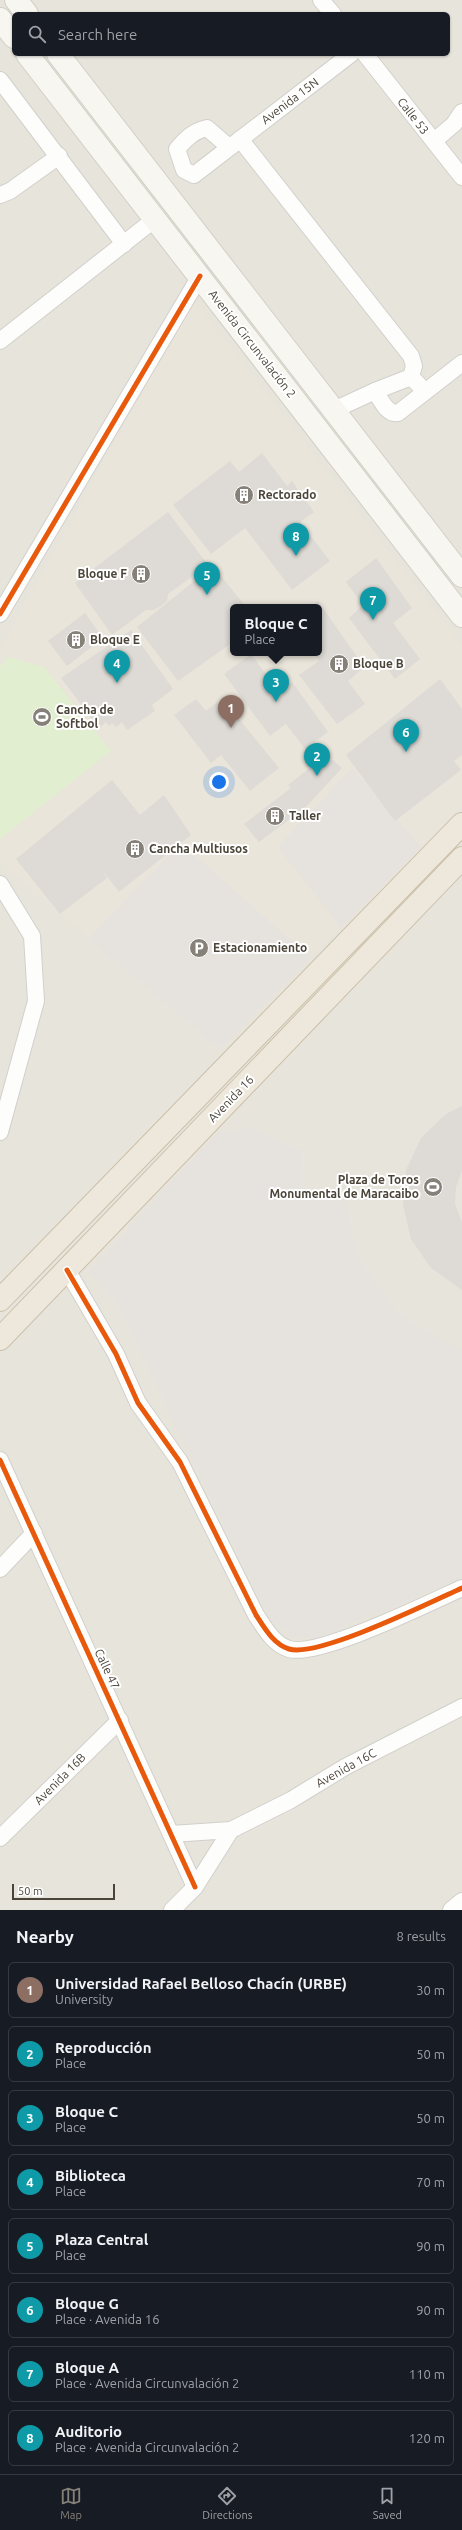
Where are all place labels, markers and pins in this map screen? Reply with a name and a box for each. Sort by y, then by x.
building icon: Rectorado [233,484,255,506]
place label: Rectorado [258,488,316,501]
pin: 8 [283,523,309,556]
pin: 5 [194,562,220,595]
building icon: Bloque F [130,563,152,585]
place label: Bloque F [77,567,127,580]
pin: 7 [360,587,386,620]
building icon: Bloque E [65,629,87,651]
place label: Bloque E [90,633,140,646]
pin: 4 [104,650,130,683]
building icon: Bloque B [328,653,350,675]
place label: Bloque B [353,657,404,670]
pin: 3 [263,669,289,702]
pin: 1 [218,695,244,728]
place label: Cancha de Softbol [56,703,114,730]
sports icon: Cancha de Softbol [31,706,53,728]
pin: 6 [393,719,419,752]
pin: 2 [304,743,330,776]
building icon: Taller [264,805,286,827]
place label: Taller [289,809,321,822]
building icon: Cancha Multiusos [124,838,146,860]
place label: Cancha Multiusos [149,842,248,855]
parking icon: Estacionamiento [188,937,210,959]
place label: Estacionamiento [213,941,307,954]
place label: Plaza de Toros Monumental de Maracaibo [269,1173,419,1200]
sports icon: Plaza de Toros Monumental de Maracaibo [422,1176,444,1198]

